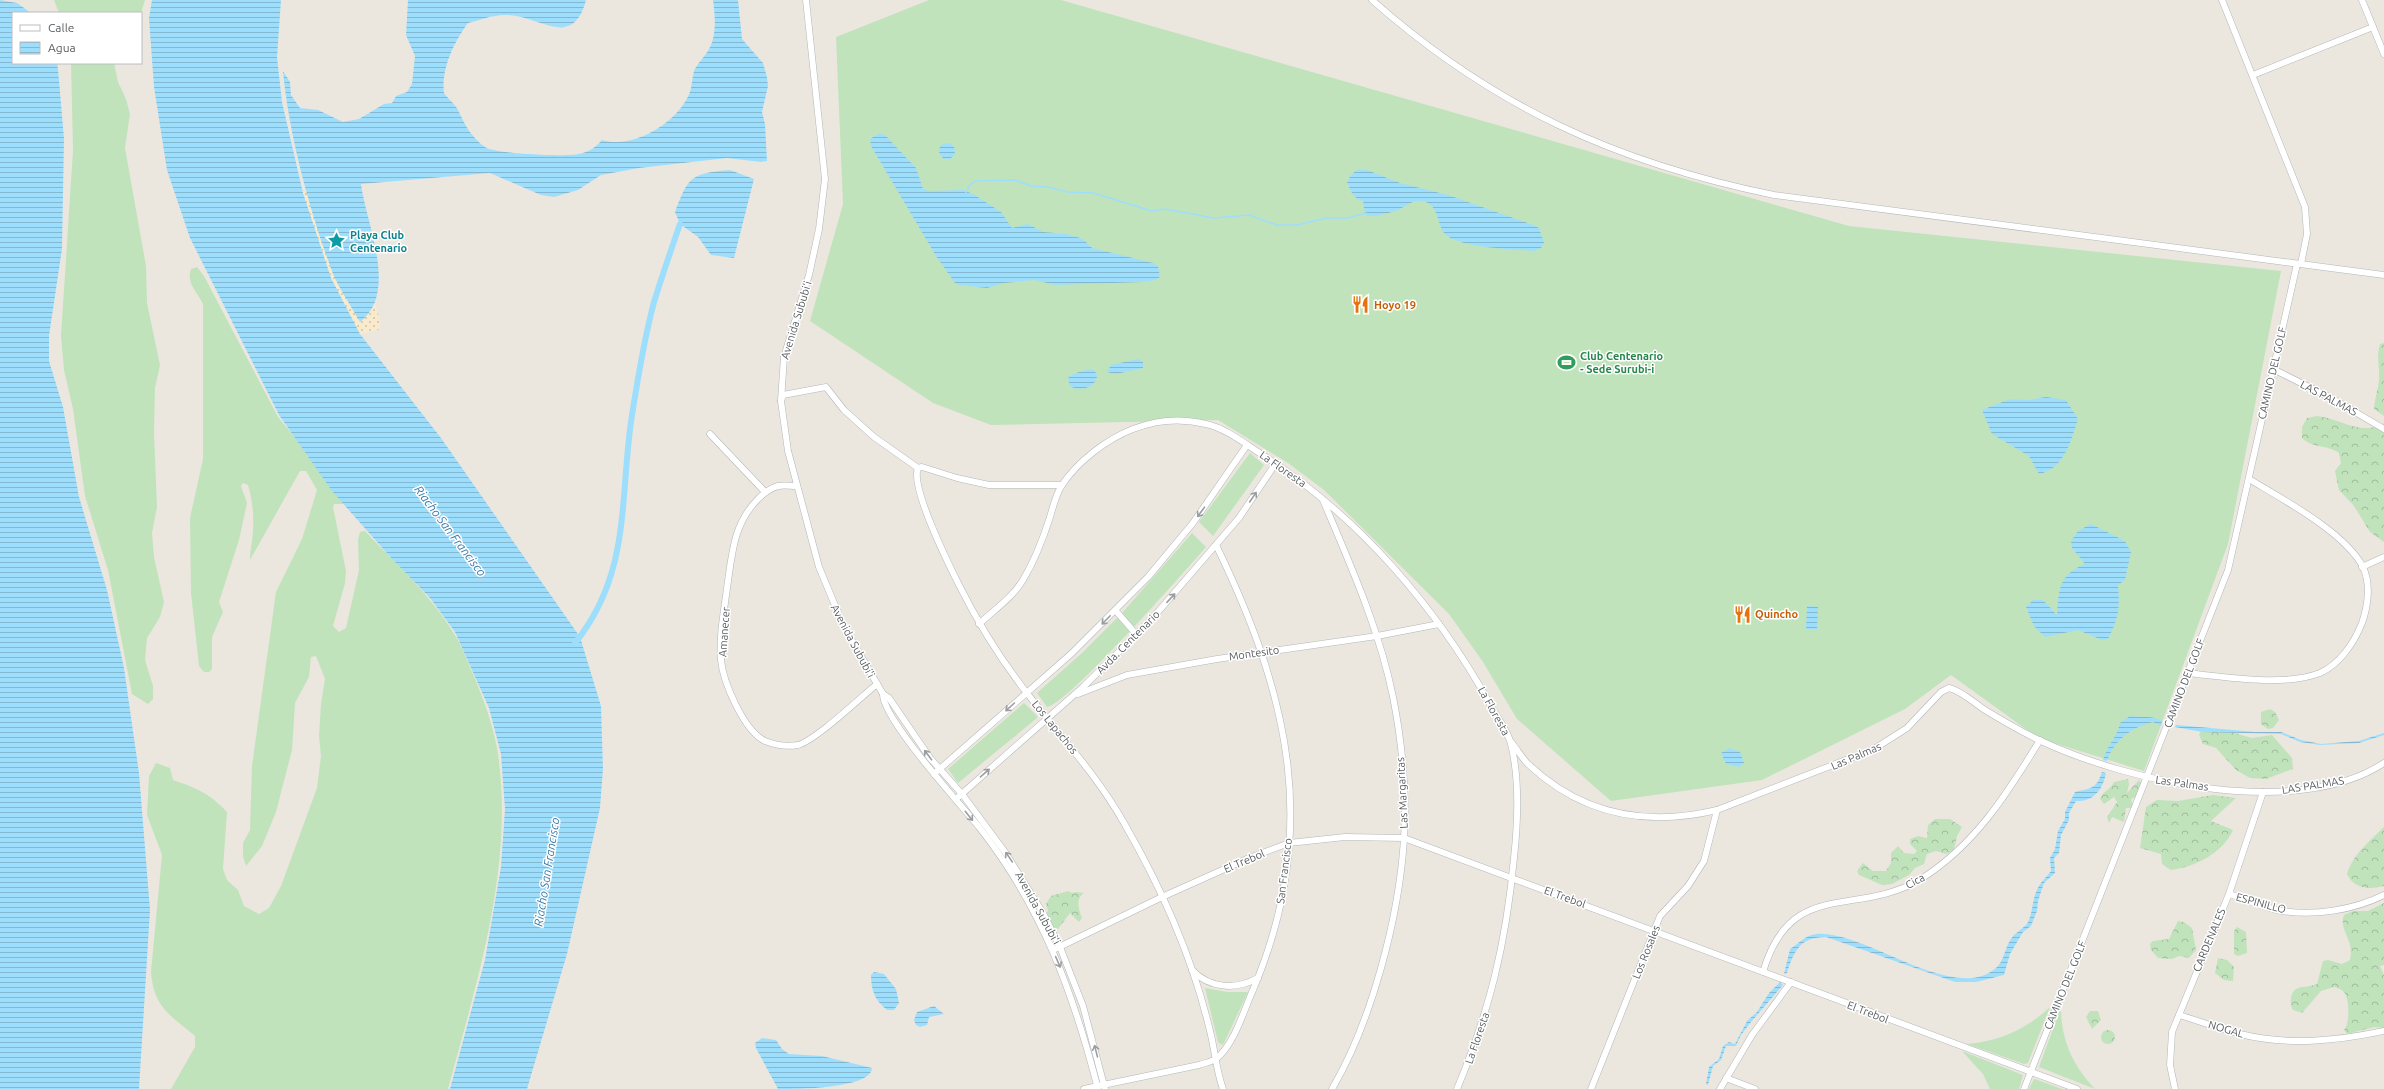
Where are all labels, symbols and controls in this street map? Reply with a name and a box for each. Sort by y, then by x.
legend [12,12,142,64]
text: Calle [48,21,74,34]
text: Agua [48,41,76,54]
place label: Playa Club Centenario [350,229,408,254]
place icon: Playa Club Centenario [327,231,347,251]
street label: Avenida Sububi'i [778,279,814,361]
restaurant icon: Hoyo 19 [1351,295,1371,315]
place label: Hoyo 19 [1374,299,1416,311]
street label: CAMINO DEL GOLF [2256,325,2289,420]
place label: Club Centenario - Sede Surubi-i [1580,350,1664,375]
sports icon: Club Centenario - Sede Surubi-i [1557,352,1577,372]
street label: LAS PALMAS [2298,378,2360,418]
street label: La Floresta [1257,449,1309,489]
water label: Riacho San Francisco [412,483,489,579]
one-way arrow [1249,492,1257,503]
one-way arrow [1197,506,1205,517]
one-way arrow [1167,592,1176,603]
street label: Avenida Sububi'i [829,602,877,680]
restaurant icon: Quincho [1732,604,1752,624]
street label: Amanecer [716,606,732,657]
street label: Avda. Centenario [1094,608,1162,676]
place label: Quincho [1755,608,1798,620]
one-way arrow [1101,615,1111,625]
street label: CAMINO DEL GOLF [2161,636,2207,729]
street label: Montesito [1228,644,1280,662]
street label: La Floresta [1476,685,1512,737]
street label: Los Lapachos [1030,698,1080,756]
one-way arrow [1005,703,1015,712]
street label: Las Palmas [1829,740,1883,772]
one-way arrow [924,750,932,761]
street label: Las Margaritas [1394,757,1410,829]
one-way arrow [980,769,991,778]
street label: Las Palmas [2155,773,2210,793]
street label: LAS PALMAS [2281,774,2345,796]
one-way arrow [965,810,974,821]
water label: Riacho San Francisco [531,816,562,927]
street label: San Francisco [1274,838,1294,904]
street label: El Trebol [1222,847,1266,875]
one-way arrow [1004,851,1012,863]
street label: Avenida Sububi'i [1013,870,1063,946]
street label: Cica [1903,871,1927,891]
street label: El Trebol [1543,884,1588,910]
street label: ESPINILLO [2235,891,2287,915]
street label: CARDENALES [2190,906,2228,973]
street label: Los Rosales [1630,923,1662,981]
street label: CAMINO DEL GOLF [2042,939,2088,1031]
one-way arrow [1055,956,1062,968]
street label: El Trebol [1846,999,1890,1025]
street label: La Floresta [1463,1011,1491,1065]
street label: NOGAL [2207,1018,2246,1040]
one-way arrow [1091,1045,1099,1058]

